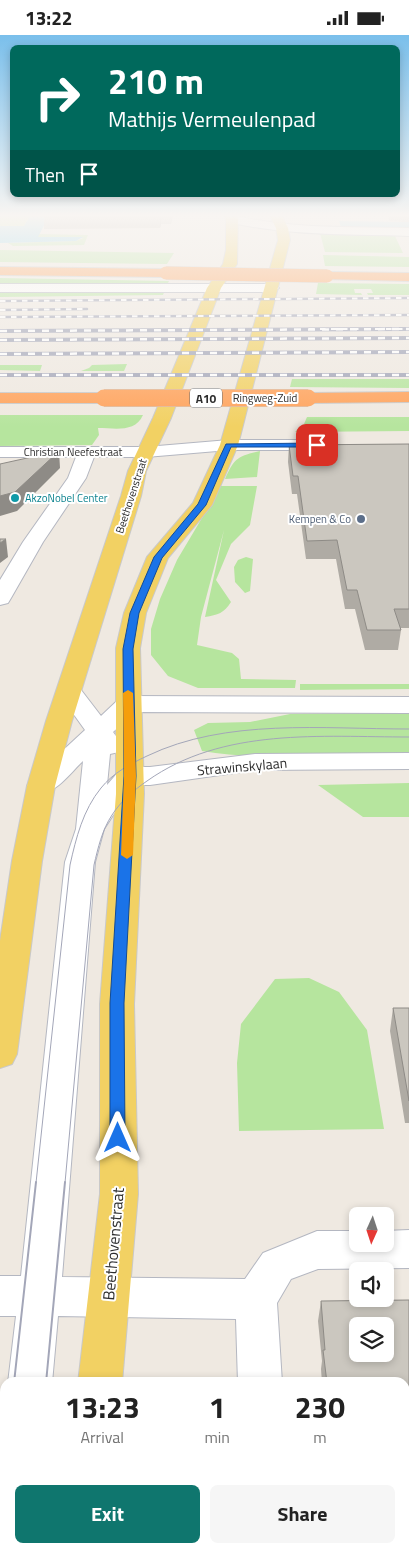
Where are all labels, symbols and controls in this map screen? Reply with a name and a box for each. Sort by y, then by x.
text: 13:22 [25,3,72,32]
text: 210 m [108,54,204,108]
icon: right [25,65,90,130]
text: Mathijs Vermeulenpad [108,102,316,136]
text: Then [25,160,65,189]
icon: arrive [75,160,103,188]
road number: A10 [190,388,222,407]
street label: Ringweg-Zuid [233,390,297,406]
pin [296,424,338,466]
icon: arrive [303,431,331,459]
street label: Christian Neefestraat [24,444,122,460]
street label: Beethovenstraat [111,456,151,535]
place label: AkzoNobel Center [25,490,108,506]
marker: AkzoNobel Center [9,492,21,504]
place label: Kempen & Co [289,511,351,527]
marker: Kempen & Co [355,513,367,525]
street label: Strawinskylaan [196,752,288,780]
position arrow [91,1111,143,1163]
street label: Beethovenstraat [96,1186,130,1301]
north arrow [349,1207,394,1253]
map controls [349,1207,394,1362]
button: sound [349,1262,394,1307]
button: layers [349,1317,394,1362]
text: 13:23 [65,1384,140,1430]
text: 1 [209,1384,226,1430]
text: 230 [295,1384,345,1430]
text: Arrival [81,1425,124,1449]
text: min [204,1425,230,1449]
text: m [313,1425,327,1449]
button: Exit [15,1485,200,1543]
button: Share [210,1485,395,1543]

